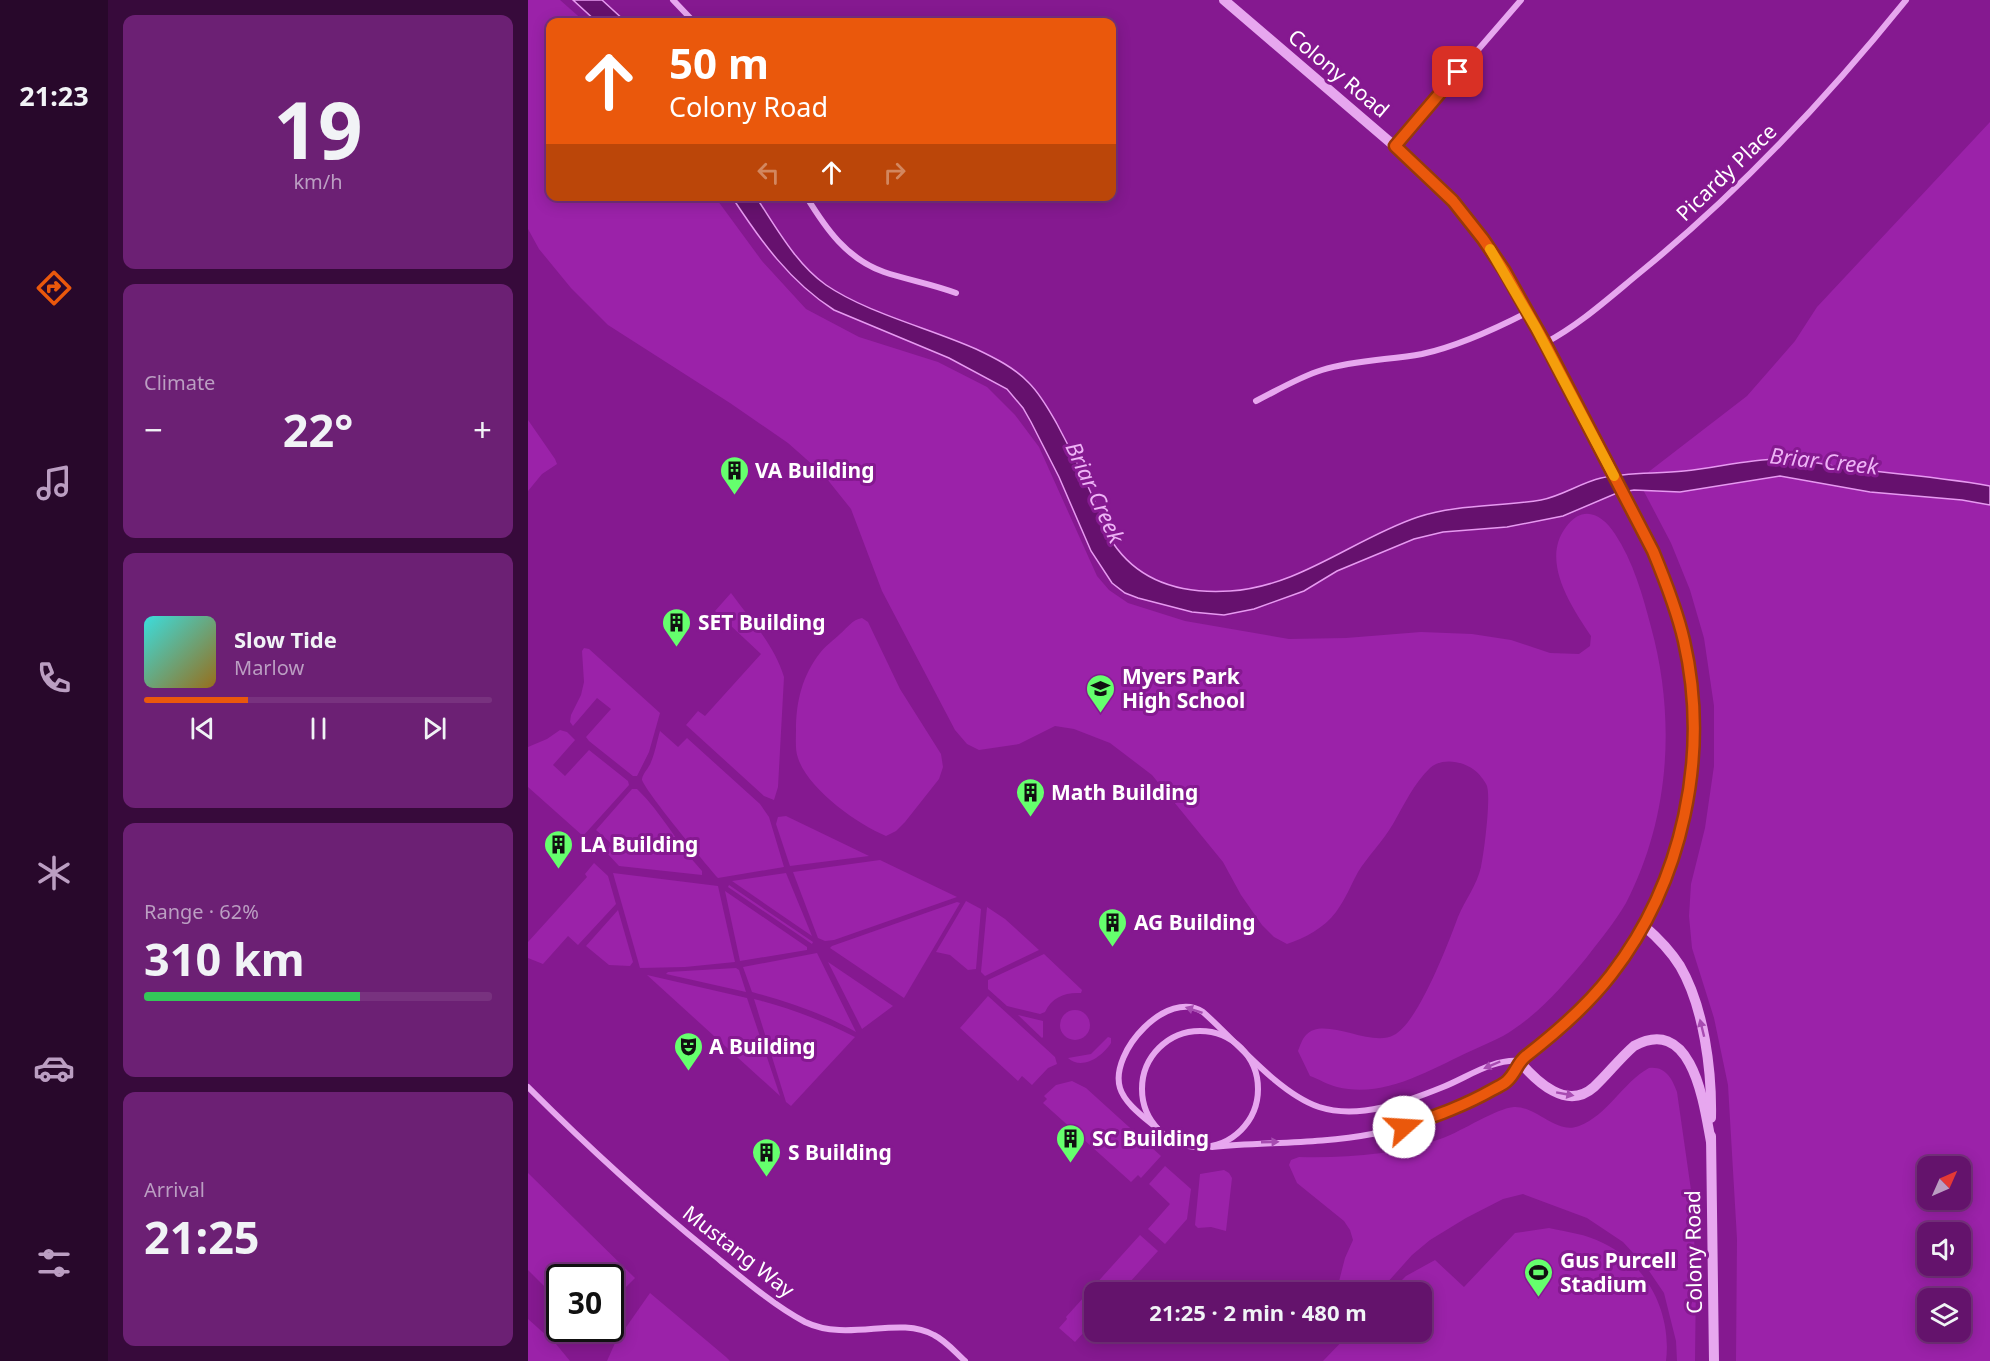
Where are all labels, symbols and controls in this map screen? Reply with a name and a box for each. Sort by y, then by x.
street label: Colony Road [1283,23,1395,123]
text: 50 m [669,34,769,91]
icon: ahead [570,42,648,120]
pin [1432,46,1483,97]
icon: arrive [1441,55,1474,88]
text: 19 [273,76,363,182]
text: 21:23 [19,77,89,114]
text: Colony Road [669,88,828,125]
street label: Picardy Place [1670,117,1782,227]
icon: left [752,156,785,189]
icon: ahead [815,156,848,189]
icon: right [878,156,911,189]
text: km/h [293,168,343,195]
icon: directions [33,267,75,309]
text: Climate [144,369,215,396]
text: 22° [283,399,353,460]
text: − [144,407,163,452]
text: + [473,407,492,452]
water label: Briar Creek [1059,436,1133,549]
water label: Briar Creek [1768,439,1881,481]
building icon: VA Building [718,454,750,496]
place label: VA Building [755,456,874,484]
icon: music [33,462,75,504]
building icon: SET Building [661,606,693,648]
place label: SET Building [698,608,826,636]
text: Slow Tide [234,624,337,654]
text: Marlow [234,654,304,681]
icon: phone [33,657,75,699]
place label: Myers Park High School [1122,662,1245,714]
school or university icon: Myers Park High School [1085,672,1117,714]
icon: previous [186,712,219,745]
icon: pause [302,712,335,745]
icon: next [418,712,451,745]
building icon: Math Building [1014,776,1046,818]
place label: Math Building [1051,778,1198,806]
building icon: LA Building [543,828,575,870]
place label: LA Building [580,830,698,858]
icon: climate [33,852,75,894]
text: Range · 62% [144,898,259,925]
building icon: AG Building [1097,906,1129,948]
place label: AG Building [1134,908,1255,936]
text: 310 km [144,928,305,989]
one-way arrow [1185,1004,1203,1014]
one-way arrow [1696,1019,1706,1038]
theatre icon: A Building [672,1030,704,1072]
place label: A Building [709,1032,816,1060]
icon: car [33,1047,75,1089]
one-way arrow [1483,1060,1501,1070]
one-way arrow [1556,1090,1575,1099]
position arrow [1372,1095,1436,1159]
building icon: SC Building [1055,1122,1087,1164]
place label: SC Building [1092,1124,1209,1152]
building icon: S Building [751,1136,783,1178]
one-way arrow [1261,1137,1280,1146]
place label: S Building [788,1138,892,1166]
north arrow [1917,1156,1971,1210]
map controls [1917,1156,1971,1342]
text: Arrival [144,1176,205,1203]
street label: Colony Road [1678,1190,1708,1314]
street label: Mustang Way [677,1199,801,1304]
text: 21:25 [144,1206,260,1267]
button: sound [1917,1222,1971,1276]
icon: filters [33,1242,75,1284]
place label: Gus Purcell Stadium [1560,1246,1676,1298]
sports icon: Gus Purcell Stadium [1523,1256,1555,1298]
speed limit sign: 30 [546,1264,624,1342]
button: layers [1917,1288,1971,1342]
text: 21:25 · 2 min · 480 m [1149,1297,1367,1327]

